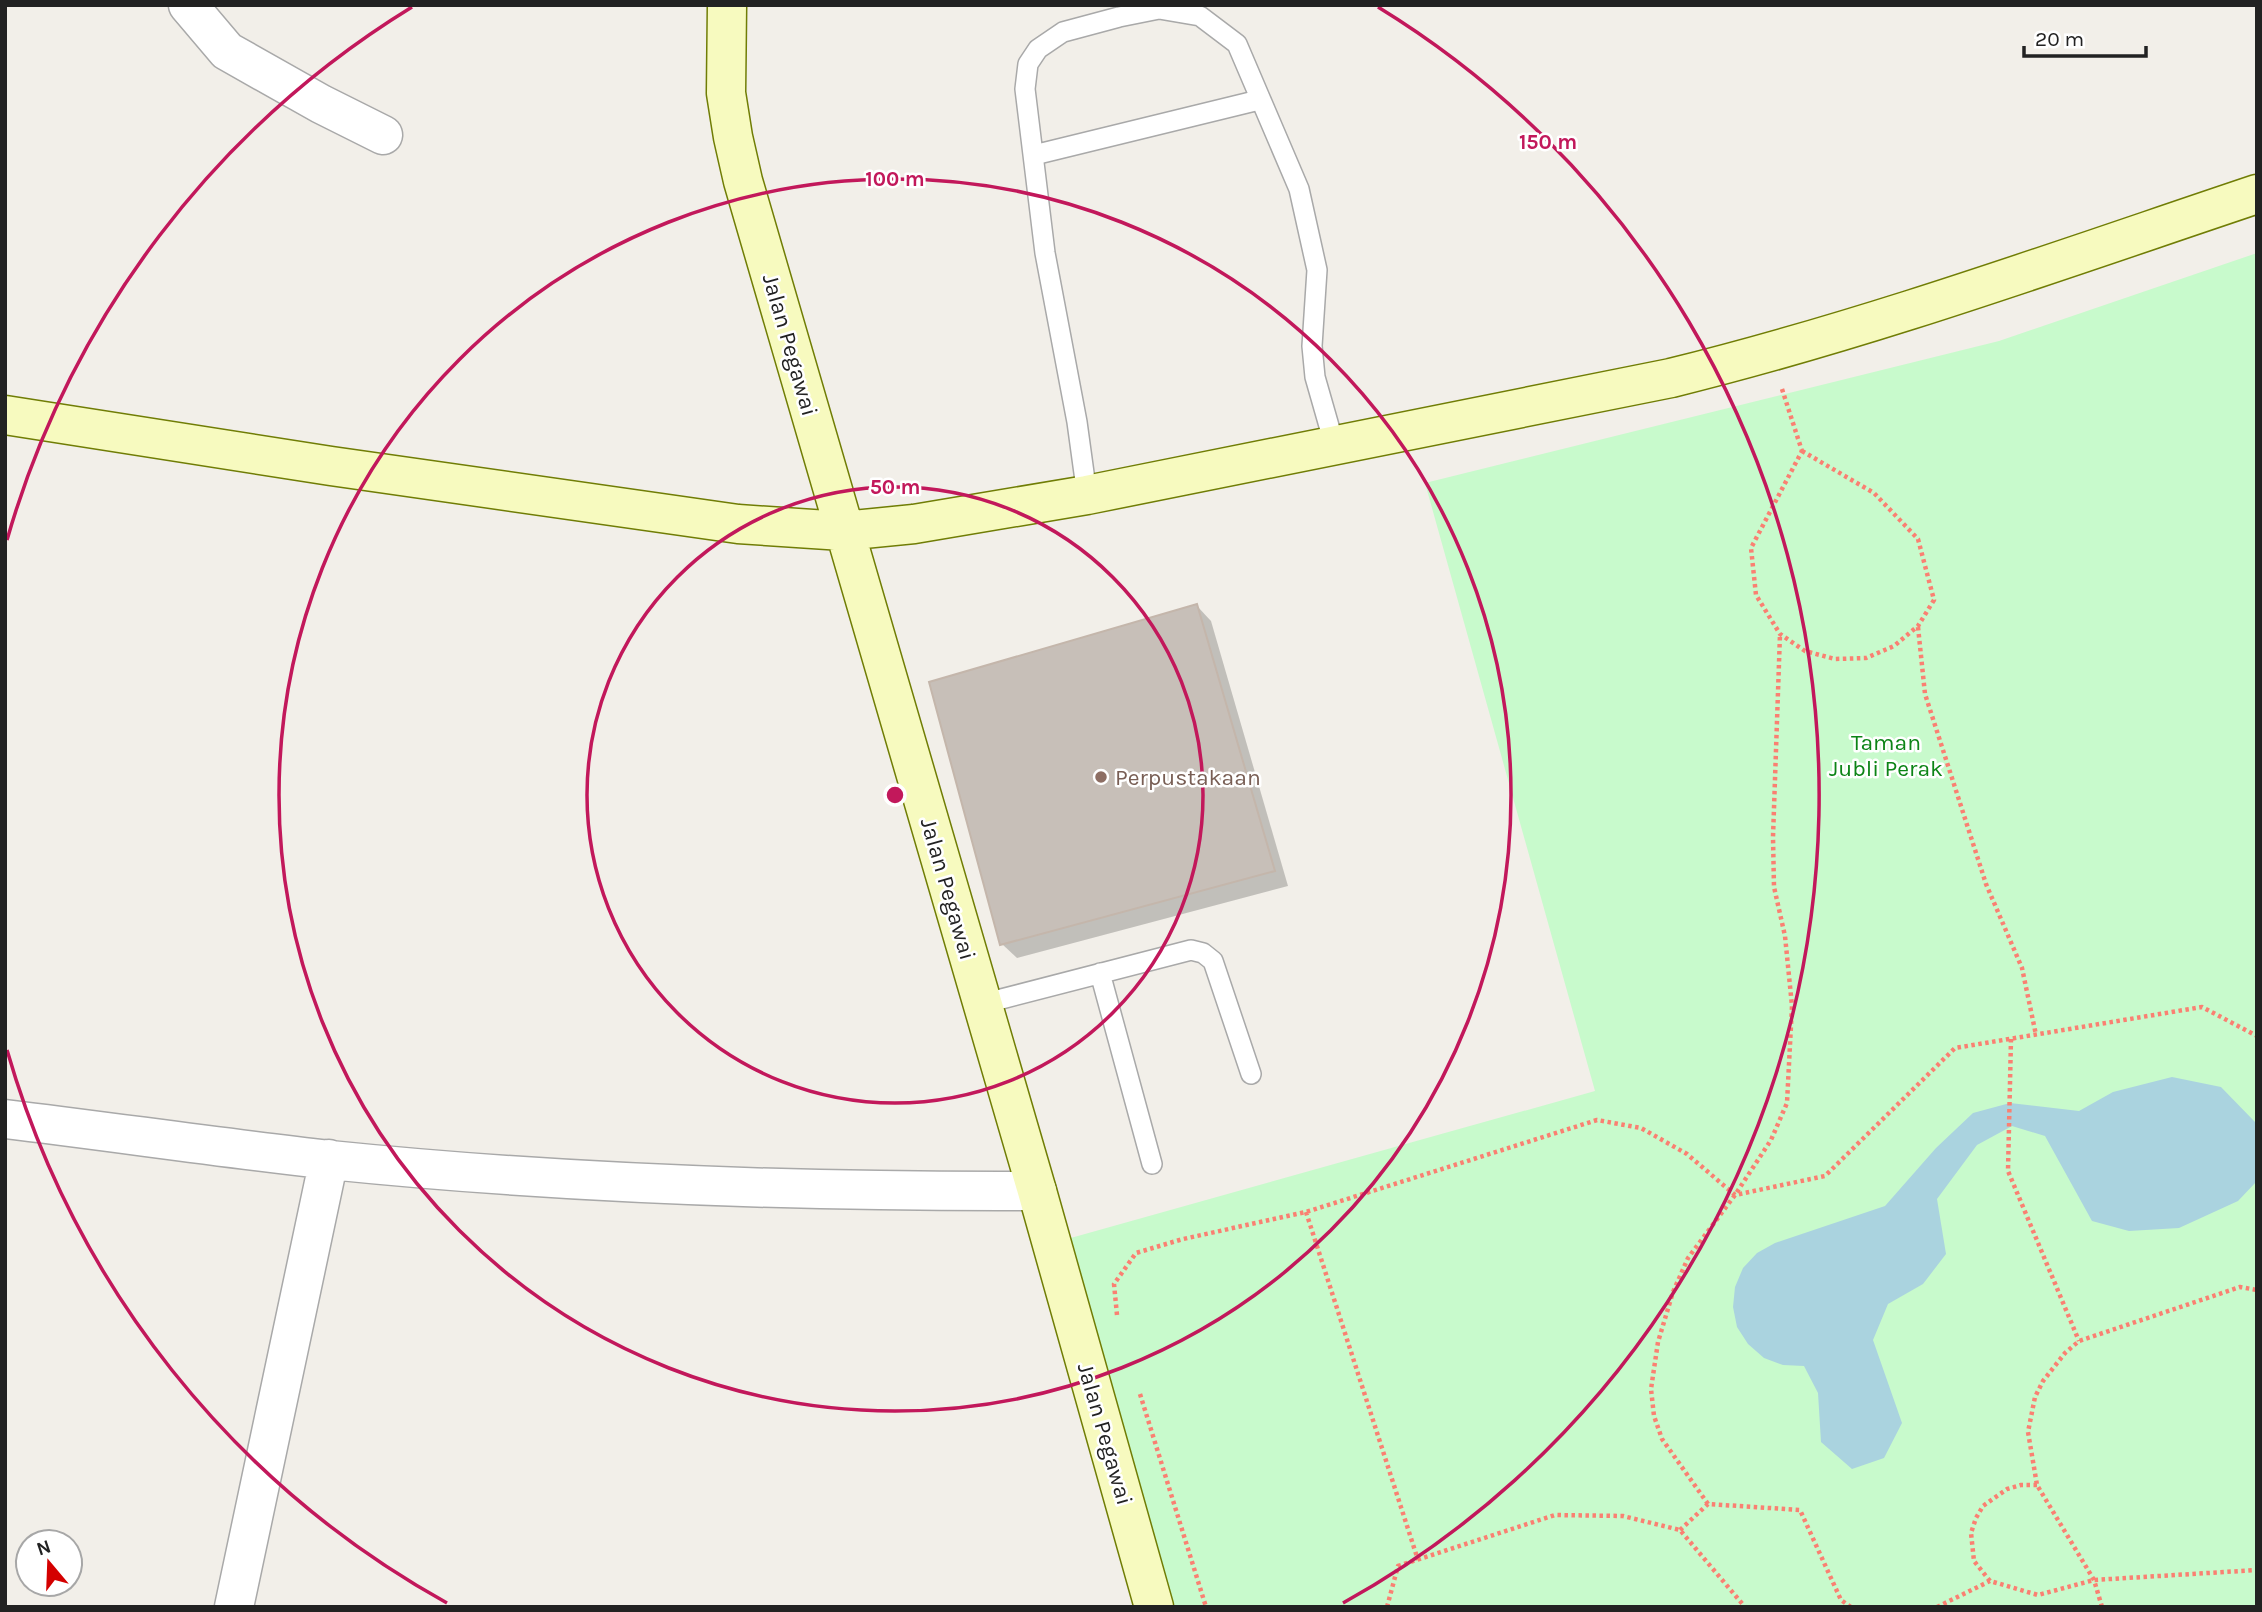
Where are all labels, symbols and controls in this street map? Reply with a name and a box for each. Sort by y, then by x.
scale bar [2024,14,2146,58]
text: 20 m [2035,27,2084,51]
text: 150 m [1519,130,1577,154]
text: 100 m [865,167,925,191]
street label: Jalan Pegawai [757,271,823,419]
text: 50 m [870,475,920,499]
park label: Taman Jubli Perak [1829,729,1943,782]
place label: Perpustakaan [1115,764,1261,791]
marker: Perpustakaan [1093,769,1109,785]
centre of rings [883,783,907,807]
street label: Jalan Pegawai [915,815,981,963]
street label: Jalan Pegawai [1072,1360,1138,1508]
north arrow [14,1528,84,1598]
text: N [34,1535,54,1560]

